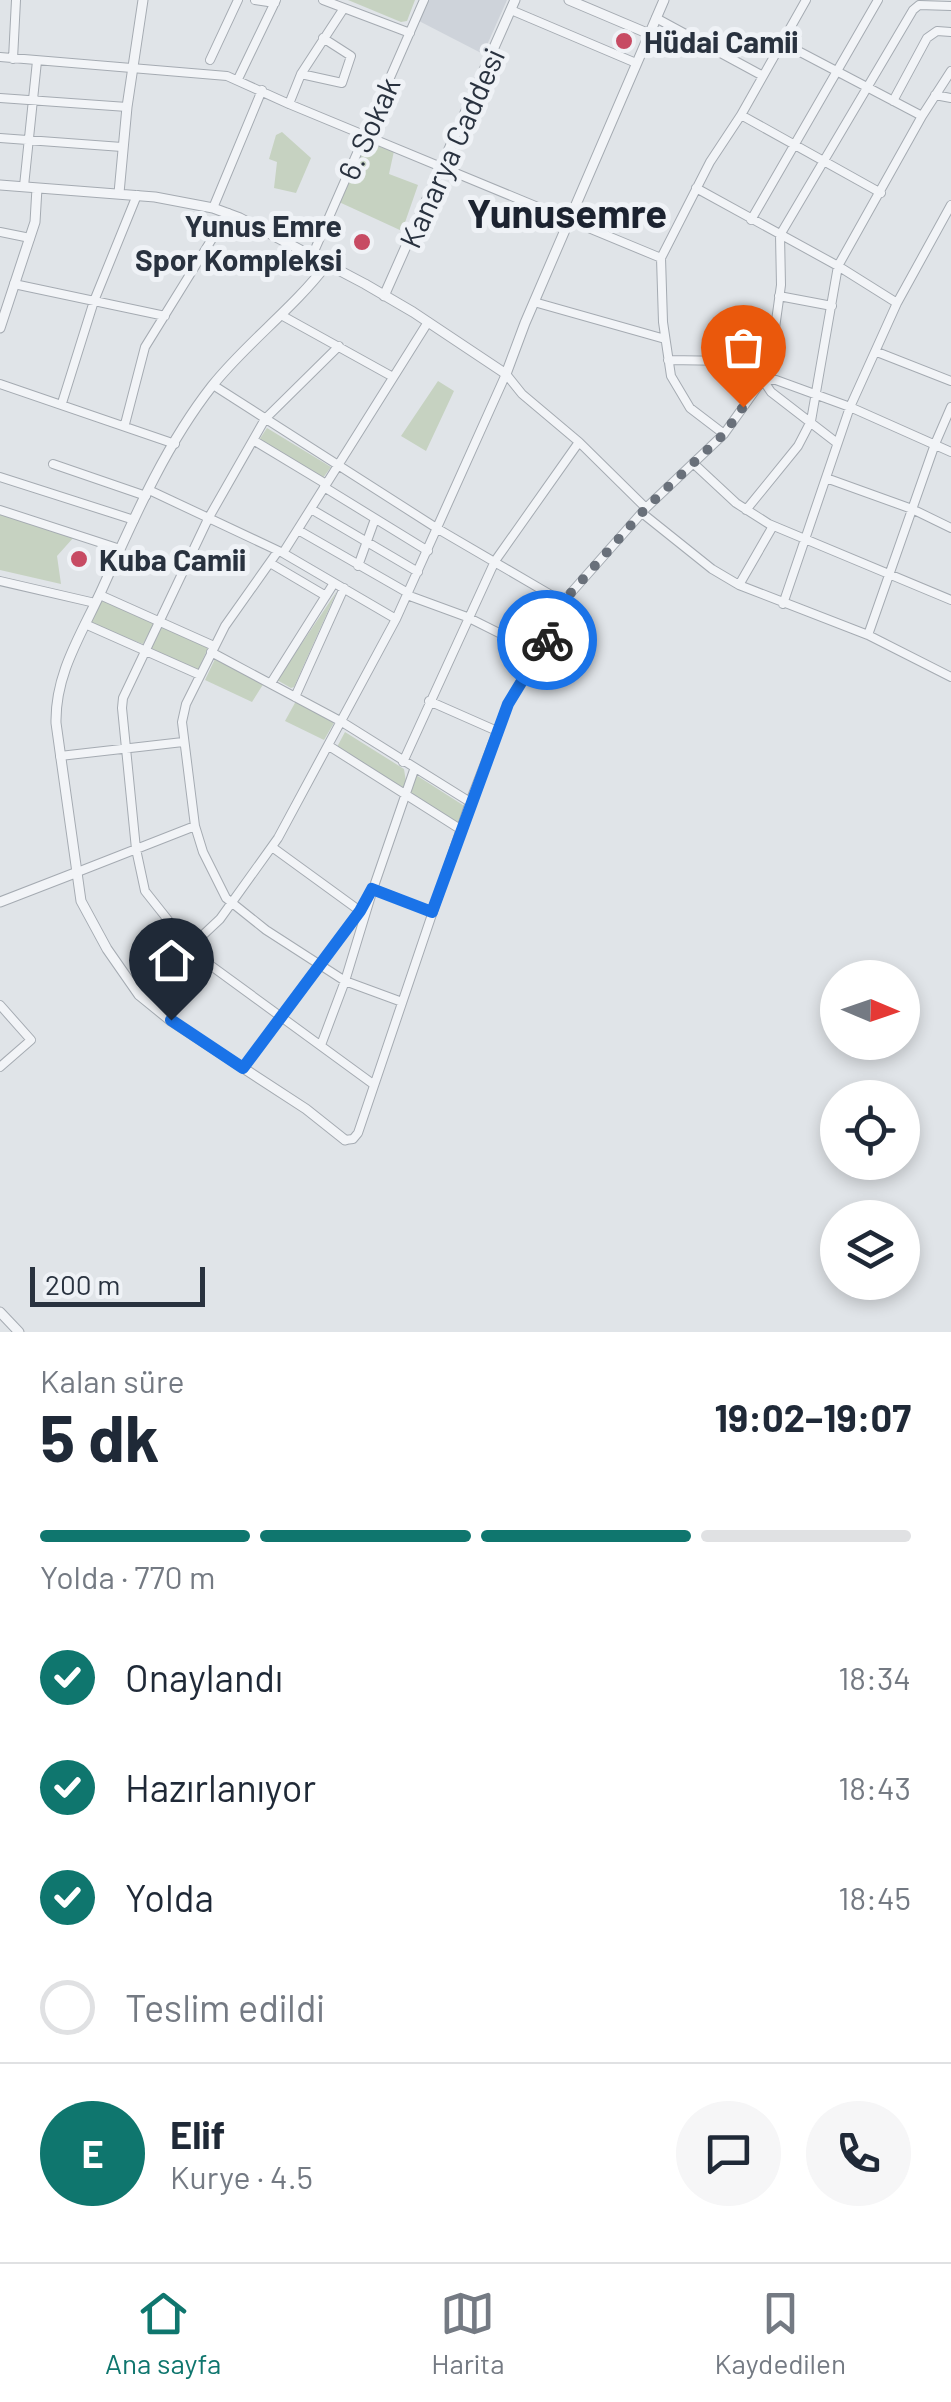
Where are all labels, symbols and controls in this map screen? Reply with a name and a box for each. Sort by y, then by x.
place label: Hüdai Camii [644,23,798,59]
marker: Hüdai Camii [613,30,635,52]
street label: Kanarya Caddesi [391,43,511,253]
street label: 6. Sokak [329,71,407,185]
district label: Yunusemre [467,188,667,236]
place label: Yunus Emre Spor Kompleksi [135,207,342,277]
marker: Yunus Emre Spor Kompleksi [351,231,373,253]
pin [701,305,786,408]
icon: bag [716,320,771,375]
place label: Kuba Camii [99,541,246,577]
marker: Kuba Camii [68,548,90,570]
courier [497,590,597,690]
icon: bike [520,613,575,668]
pin [129,918,214,1021]
icon: home [144,933,199,988]
north arrow [820,960,920,1060]
map controls [820,960,920,1300]
button: locate [820,1080,920,1180]
button: layers [820,1200,920,1300]
scale bar [30,1262,205,1306]
text: 200 m [45,1267,120,1301]
text: Kalan süre [40,1361,184,1399]
text: 19:02–19:07 [715,1394,911,1440]
text: 5 dk [40,1397,159,1475]
text: Yolda · 770 m [40,1557,216,1595]
icon: check [40,1650,95,1705]
text: Onaylandı [125,1654,283,1700]
text: 18:34 [838,1658,911,1696]
icon: check [40,1760,95,1815]
text: Hazırlanıyor [125,1764,316,1810]
text: 18:43 [838,1768,911,1806]
icon: check [40,1870,95,1925]
text: Yolda [125,1874,214,1920]
text: 18:45 [838,1878,911,1916]
text: Teslim edildi [125,1984,325,2030]
button: chat [676,2101,781,2206]
button: phone [806,2101,911,2206]
text: Elif [170,2111,225,2157]
text: E [81,2130,104,2176]
text: Kurye · 4.5 [170,2157,313,2195]
tab: Ana sayfa [105,2286,221,2380]
tab: Harita [431,2286,504,2380]
tab: Kaydedilen [714,2286,846,2380]

